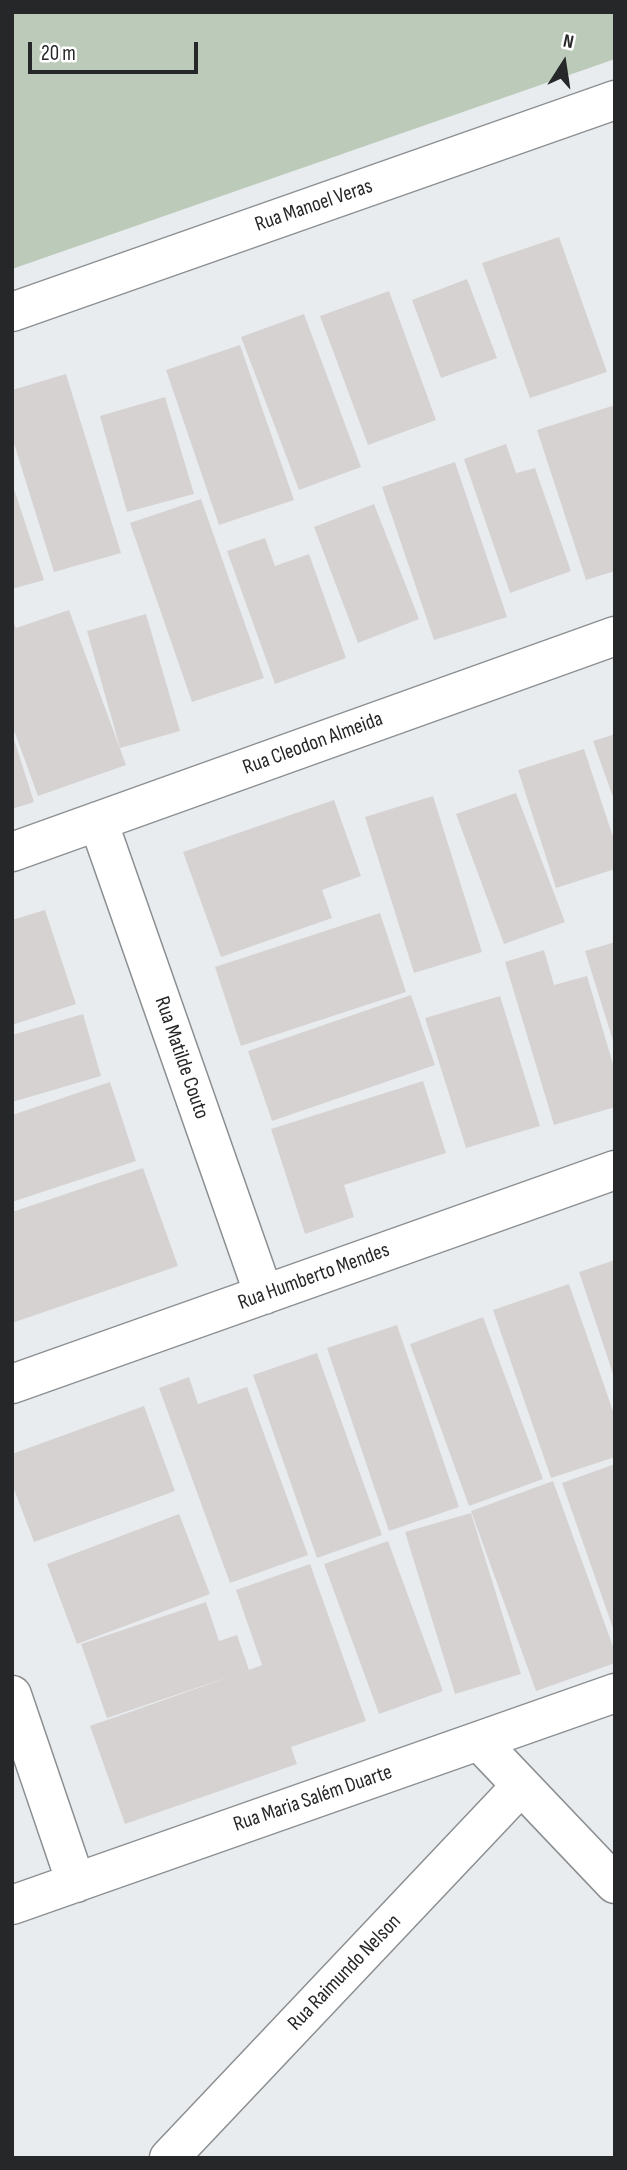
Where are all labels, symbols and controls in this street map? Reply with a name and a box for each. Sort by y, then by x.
scale bar [32,28,201,72]
north arrow [529,28,599,98]
text: N [561,30,576,54]
text: 20 m [41,41,76,66]
street label: Rua Manoel Veras [252,174,376,238]
street label: Rua Cleodon Almeida [240,707,386,781]
street label: Rua Matilde Couto [148,994,214,1122]
street label: Rua Humberto Mendes [235,1238,393,1316]
street label: Rua Maria Salém Duarte [230,1760,396,1838]
street label: Rua Raimundo Nelson [283,1910,407,2036]

